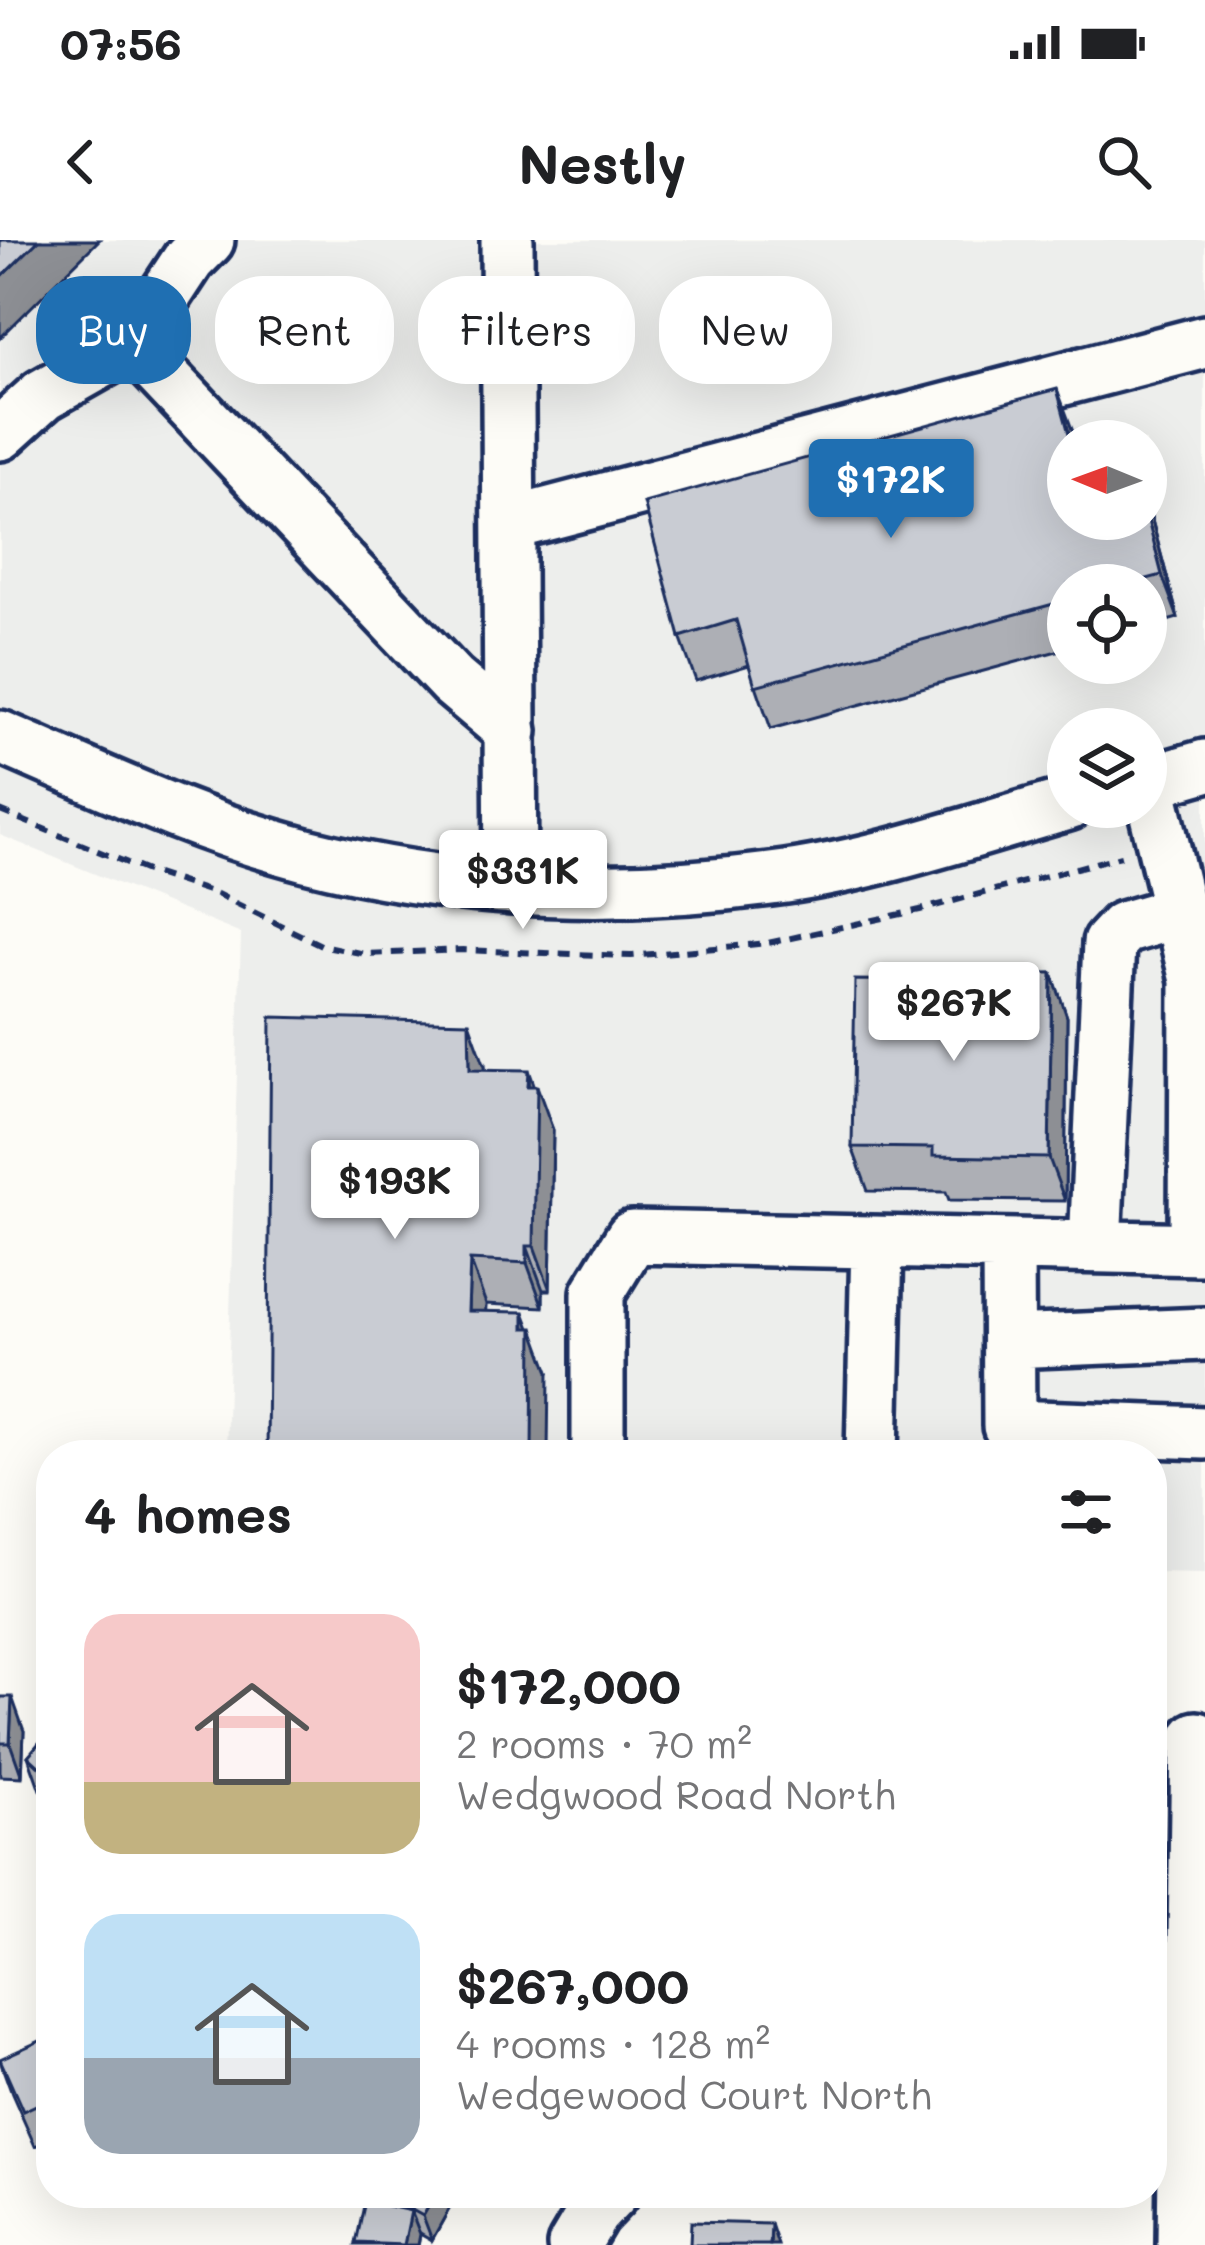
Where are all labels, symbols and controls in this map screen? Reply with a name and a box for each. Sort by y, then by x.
text: 07:56 [60,13,182,71]
text: Nestly [518,127,687,198]
icon: back [48,129,114,195]
icon: search [1091,129,1157,195]
chip: Buy [36,276,191,384]
chip: Rent [215,276,394,384]
chip: Filters [418,276,635,384]
chip: New [659,276,832,384]
north arrow [1047,420,1167,540]
map controls [1047,420,1167,828]
pin: $172K [807,439,975,541]
text: $172K [836,452,946,503]
button: locate [1047,564,1167,684]
button: layers [1047,708,1167,828]
pin: $331K [439,830,607,932]
text: $331K [466,843,580,894]
pin: $267K [870,962,1038,1064]
text: $267K [896,975,1012,1026]
pin: $193K [311,1140,479,1242]
text: $193K [338,1153,452,1204]
text: 4 homes [84,1479,292,1546]
icon: filters [1053,1479,1119,1545]
text: $172,000 [456,1650,681,1717]
icon: home [180,1662,324,1806]
text: 2 rooms · 70 m² [456,1717,752,1768]
text: Wedgwood Road North [456,1768,896,1819]
text: $267,000 [456,1950,689,2017]
icon: home [180,1962,324,2106]
text: 4 rooms · 128 m² [456,2017,770,2068]
text: Wedgewood Court North [456,2068,932,2119]

